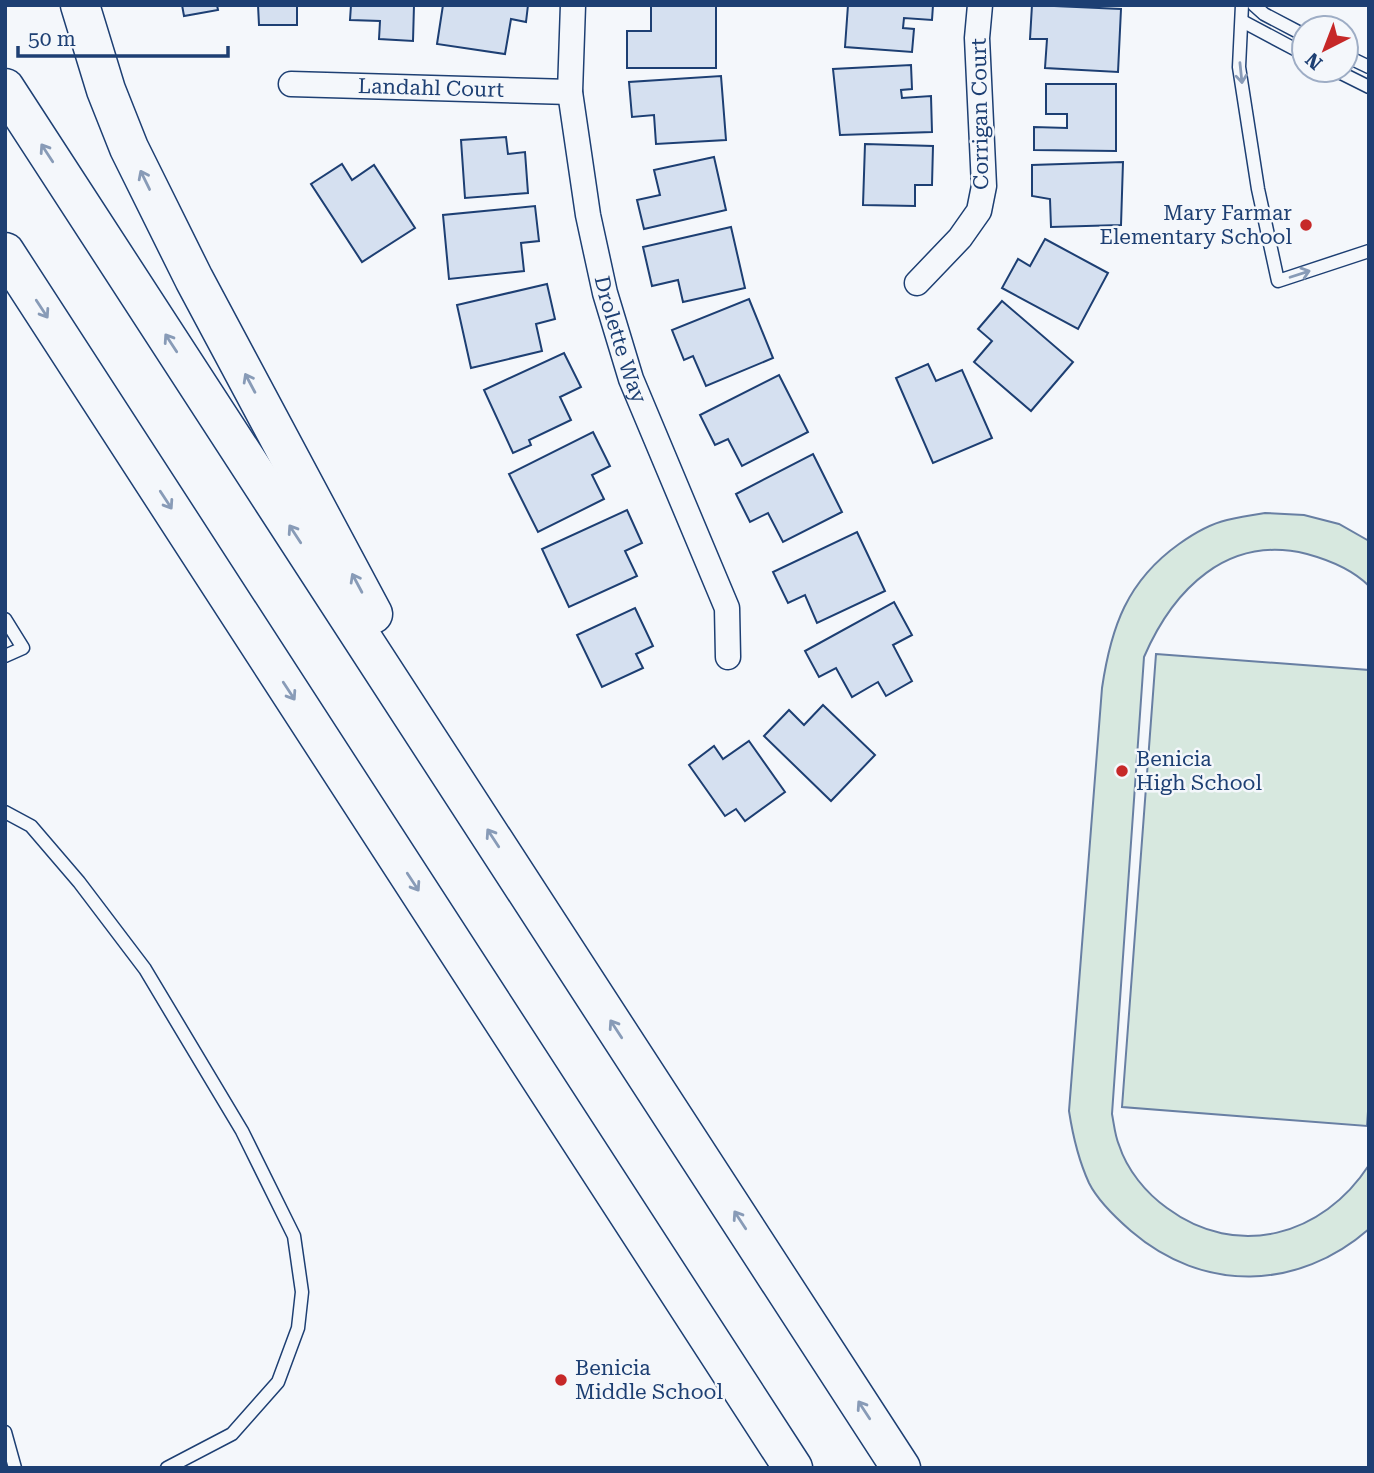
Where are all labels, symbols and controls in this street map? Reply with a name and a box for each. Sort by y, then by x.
scale bar [18,14,228,58]
north arrow [1290,14,1360,84]
text: 50 m [28,27,76,51]
street label: Corrigan Court [967,38,993,190]
text: N [1301,48,1327,75]
one-way arrow [1235,61,1248,84]
street label: Landahl Court [358,74,504,102]
one-way arrow [40,143,54,163]
one-way arrow [138,170,152,191]
place label: Mary Farmar Elementary School [1099,201,1293,249]
marker: Mary Farmar Elementary School [1298,217,1314,233]
one-way arrow [1289,267,1311,280]
street label: Drolette Way [590,274,652,407]
one-way arrow [35,299,50,318]
one-way arrow [163,334,177,354]
one-way arrow [242,373,256,393]
one-way arrow [158,490,173,509]
one-way arrow [287,525,302,544]
one-way arrow [350,573,363,594]
one-way arrow [282,681,296,701]
place label: Benicia High School [1136,747,1262,795]
marker: Benicia High School [1114,763,1130,779]
one-way arrow [485,829,500,848]
one-way arrow [406,872,420,892]
one-way arrow [609,1020,624,1039]
one-way arrow [733,1210,747,1230]
place label: Benicia Middle School [575,1356,723,1404]
marker: Benicia Middle School [553,1372,569,1388]
one-way arrow [857,1401,871,1421]

